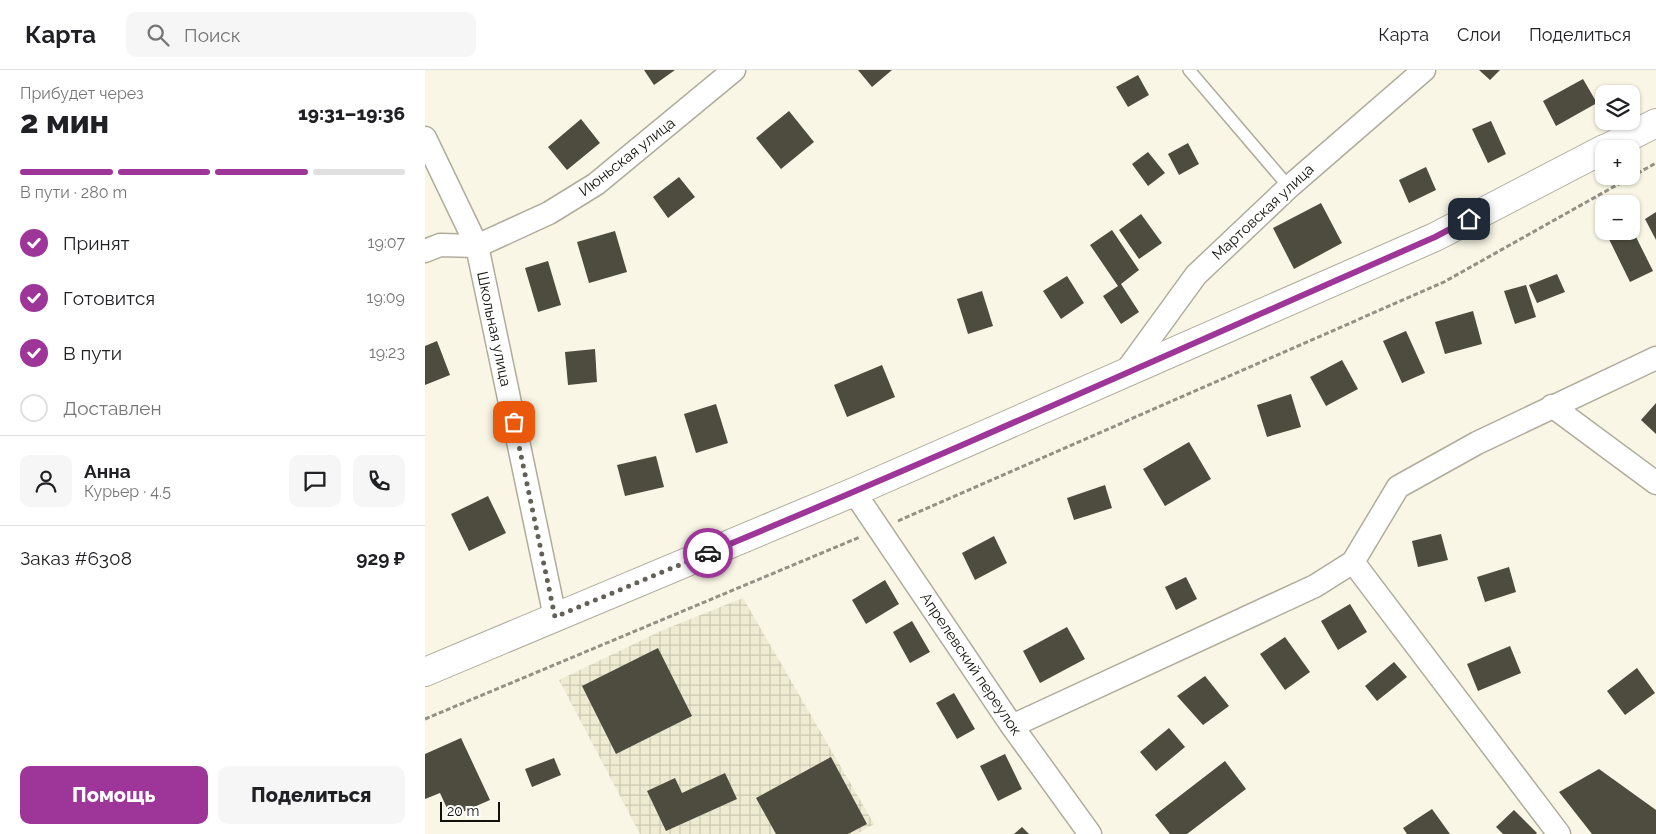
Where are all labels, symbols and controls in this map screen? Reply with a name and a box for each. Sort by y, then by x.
search box [126,12,476,57]
text: Карта [25,20,96,49]
icon: search [144,21,172,49]
text: Поиск [184,24,241,46]
text: Карта [1378,24,1429,45]
text: Слои [1457,24,1501,45]
text: Поделиться [1529,24,1631,45]
text: Прибудет через [20,84,144,103]
map controls [1595,85,1640,240]
button: layers [1595,85,1640,130]
text: 19:31–19:36 [298,102,405,124]
text: 2 мин [20,103,109,140]
street label: Июньская улица [575,114,679,200]
button: + [1595,140,1640,185]
street label: Мартовская улица [1208,160,1318,264]
text: В пути · 280 m [20,183,127,202]
button: − [1595,195,1640,240]
pin [1448,198,1490,240]
icon: home [1455,205,1483,233]
icon: check [20,229,48,257]
text: Принят [63,232,130,254]
text: 19:07 [368,233,405,252]
street label: Школьная улица [473,270,515,388]
icon: check [20,284,48,312]
text: Готовится [63,287,155,309]
text: 19:09 [367,288,405,307]
icon: check [20,339,48,367]
text: В пути [63,342,122,364]
text: 19:23 [369,343,405,362]
text: Доставлен [63,397,162,419]
pin [493,401,535,443]
icon: bag [500,408,528,436]
button: person [20,455,72,507]
button: chat [289,455,341,507]
button: phone [353,455,405,507]
text: Анна [84,460,131,482]
text: Курьер · 4.5 [84,482,171,501]
courier [683,528,733,578]
icon: car [694,539,722,567]
text: Заказ #6308 [20,547,132,569]
text: 929 ₽ [356,547,405,569]
street label: Апрелевский переулок [916,589,1026,739]
button: Помощь [20,766,208,824]
button: Поделиться [218,766,405,824]
scale bar [440,799,500,822]
text: 20 m [447,803,479,819]

